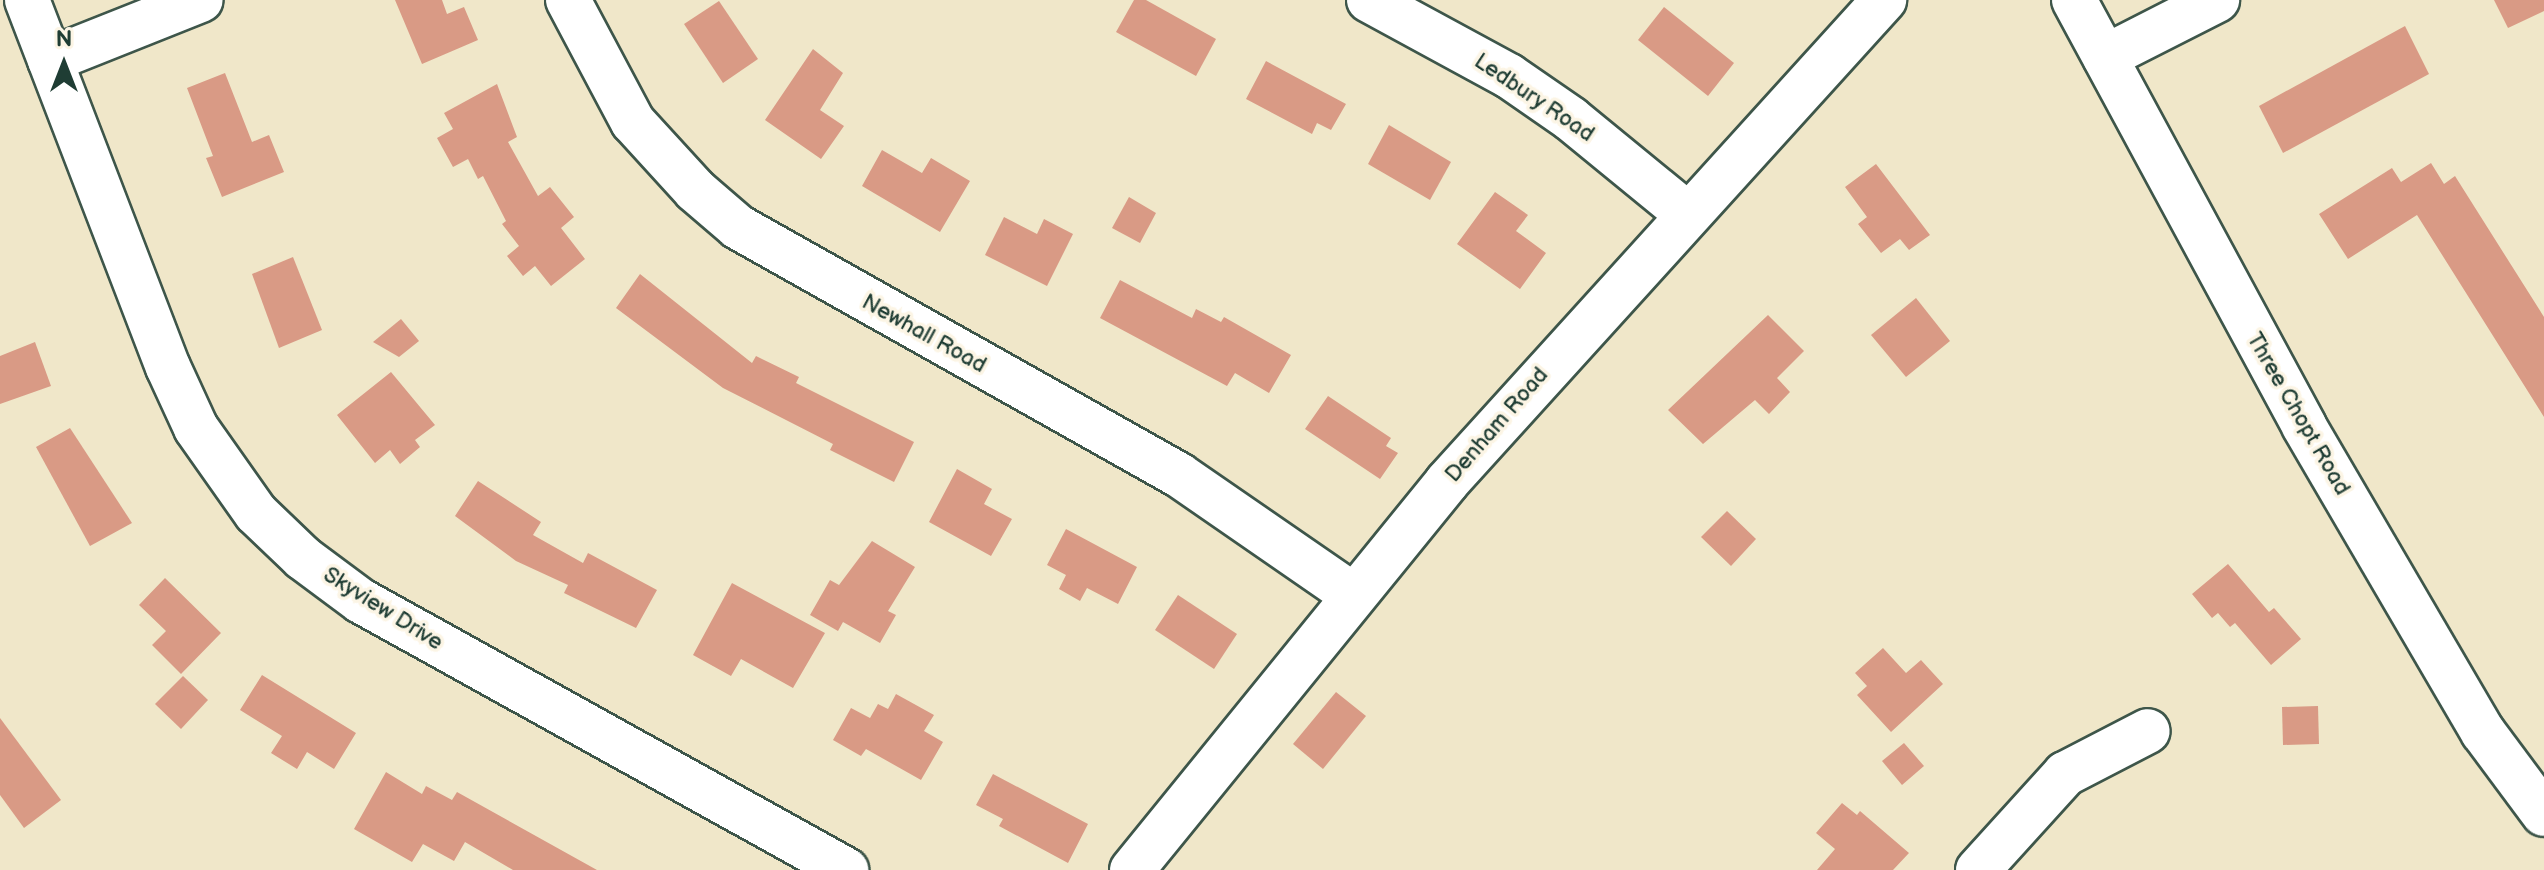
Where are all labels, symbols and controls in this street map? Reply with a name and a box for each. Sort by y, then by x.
north arrow [24,24,104,104]
text: N [56,26,72,53]
street label: Ledbury Road [1469,48,1599,148]
street label: Newhall Road [857,289,991,379]
street label: Three Chopt Road [2241,328,2355,500]
street label: Denham Road [1440,362,1554,488]
street label: Skyview Drive [318,562,448,656]

